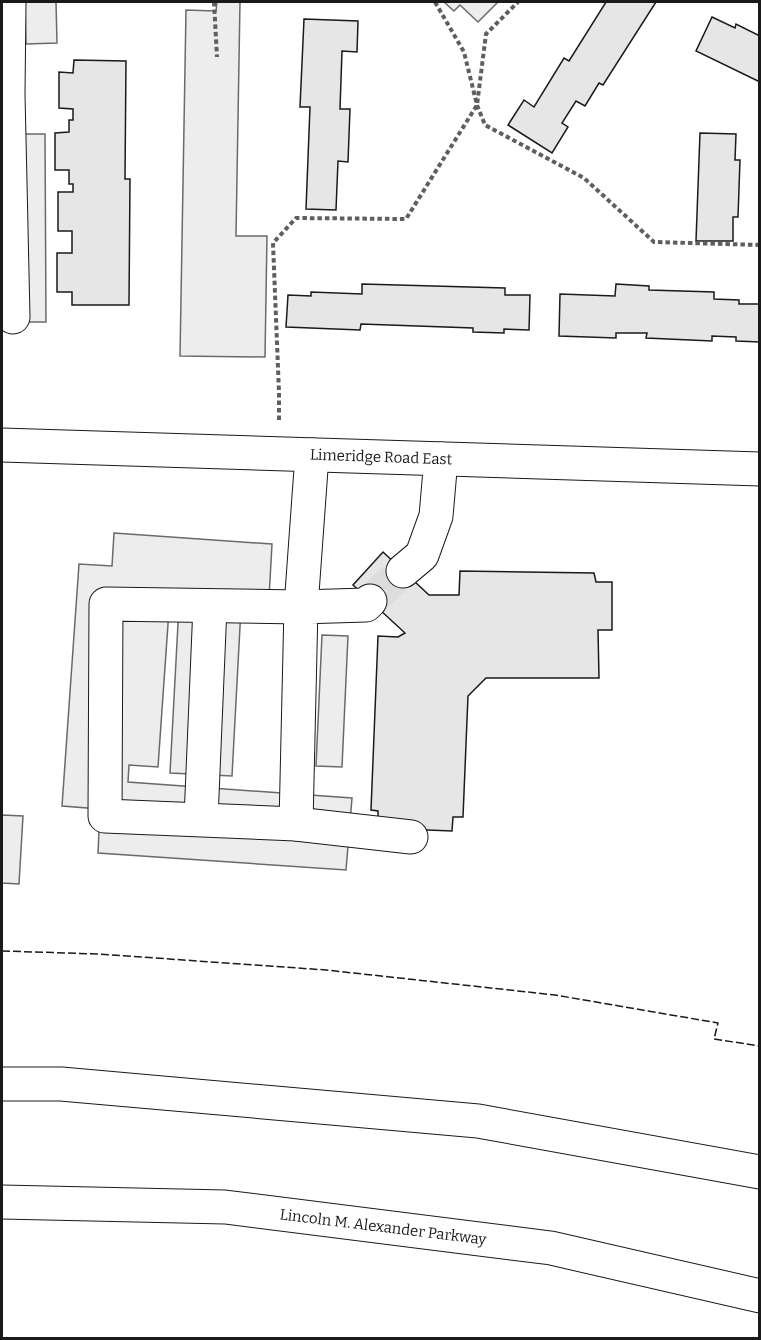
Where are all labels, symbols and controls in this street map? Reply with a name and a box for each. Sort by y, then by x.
street label: Limeridge Road East [310,446,453,468]
street label: Lincoln M. Alexander Parkway [279,1205,487,1249]

